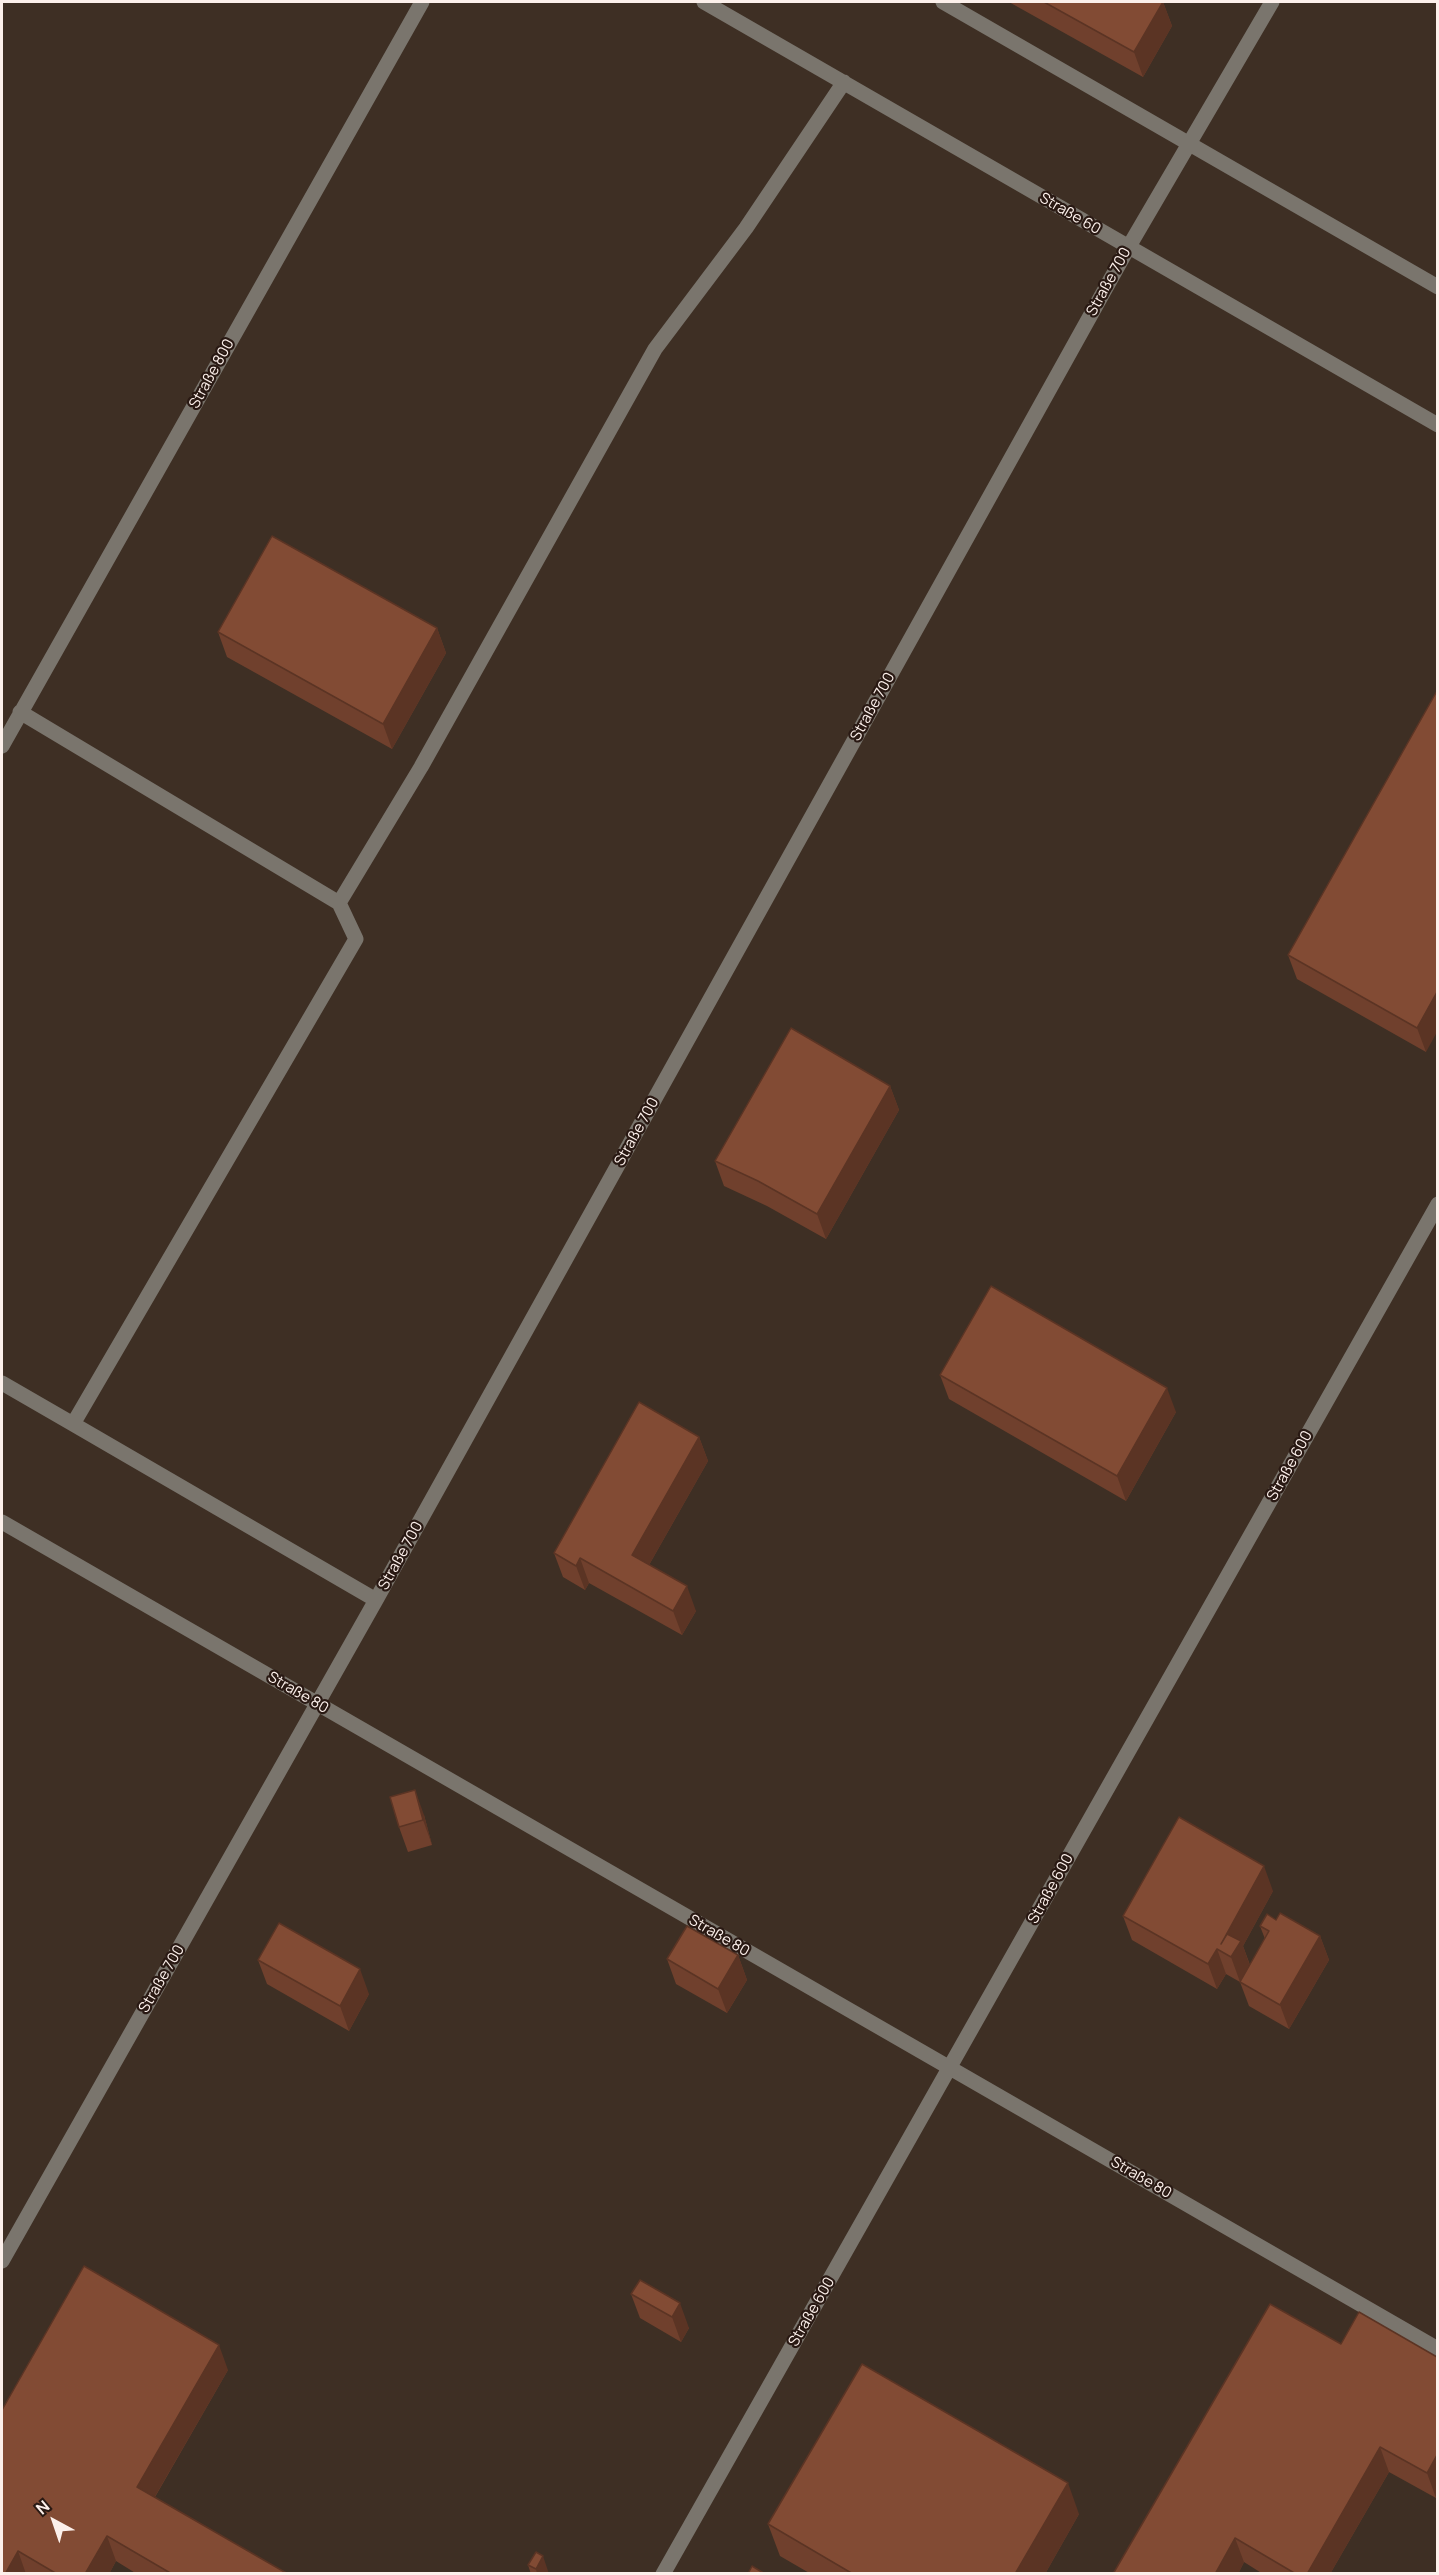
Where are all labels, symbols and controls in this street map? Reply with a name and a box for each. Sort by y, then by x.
street label: Straße 60 [1036,189,1104,239]
street label: Straße 700 [1083,245,1135,319]
street label: Straße 800 [186,336,238,412]
street label: Straße 700 [847,670,899,744]
street label: Straße 700 [611,1095,663,1169]
street label: Straße 600 [1263,1428,1317,1504]
street label: Straße 700 [375,1519,427,1593]
street label: Straße 80 [264,1668,332,1718]
street label: Straße 600 [1024,1851,1078,1927]
street label: Straße 80 [685,1911,753,1961]
street label: Straße 700 [135,1942,189,2016]
street label: Straße 80 [1107,2153,1175,2203]
street label: Straße 600 [785,2274,839,2350]
north arrow [24,2491,84,2551]
text: N [31,2495,54,2519]

